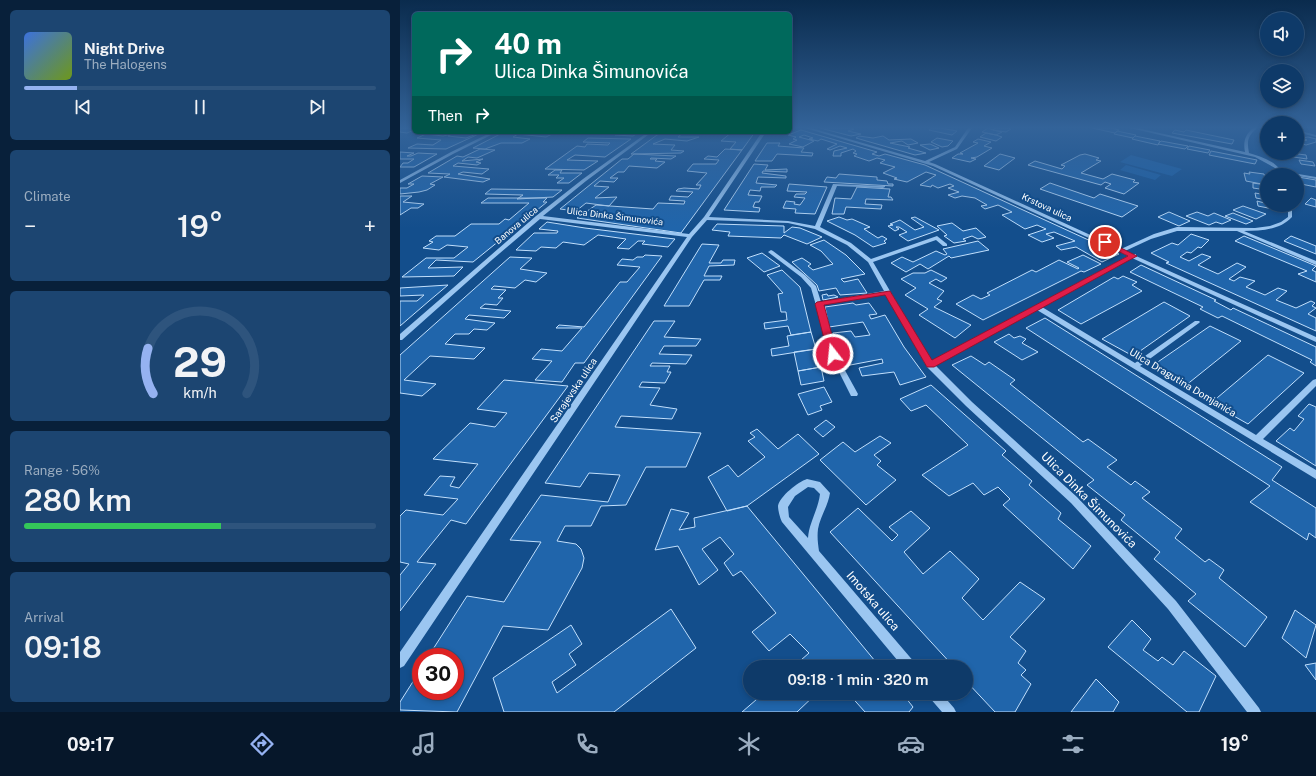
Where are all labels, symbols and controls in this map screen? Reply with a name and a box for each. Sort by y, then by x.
map controls [1260,12,1304,212]
button: sound [1260,12,1304,56]
text: 40 m [494,27,562,60]
icon: right [428,28,480,80]
text: Night Drive [84,40,165,57]
text: The Halogens [84,57,167,72]
text: Ulica Dinka Šimunovića [494,61,688,82]
button: layers [1260,64,1304,108]
icon: previous [72,96,94,118]
icon: pause [189,96,211,118]
icon: next [306,96,328,118]
icon: right [471,104,493,126]
text: Then [428,107,463,124]
button: + [1260,116,1304,160]
button: − [1260,168,1304,212]
text: Climate [24,189,71,204]
street label: Krstova ulica [1020,191,1074,223]
street label: Banova ulica [492,204,540,246]
street label: Ulica Dinka Šimunovića [566,205,664,227]
text: 19° [177,208,223,244]
text: − [24,213,36,239]
text: + [364,213,376,239]
pin [1088,225,1122,259]
icon: arrive [1094,231,1116,253]
position arrow [812,333,854,375]
text: 29 [173,337,227,386]
street label: Ulica Dragutina Domjanića [1127,345,1239,419]
street label: Sarajevska ulica [547,355,599,425]
text: km/h [183,384,217,401]
street label: Ulica Dinka Šimunovića [1038,449,1140,551]
text: Range · 56% [24,463,100,478]
text: 280 km [24,482,132,518]
street label: Imotska ulica [844,569,902,633]
text: Arrival [24,610,64,625]
text: 09:18 [24,629,102,665]
speed limit sign: 30 [412,648,464,700]
text: 09:18 · 1 min · 320 m [787,671,929,688]
icon: directions [248,730,276,758]
icon: music [410,730,438,758]
icon: phone [573,730,601,758]
icon: climate [735,730,763,758]
icon: car [897,730,925,758]
icon: filters [1059,730,1087,758]
text: 09:17 [67,734,114,755]
text: 19° [1221,734,1249,755]

